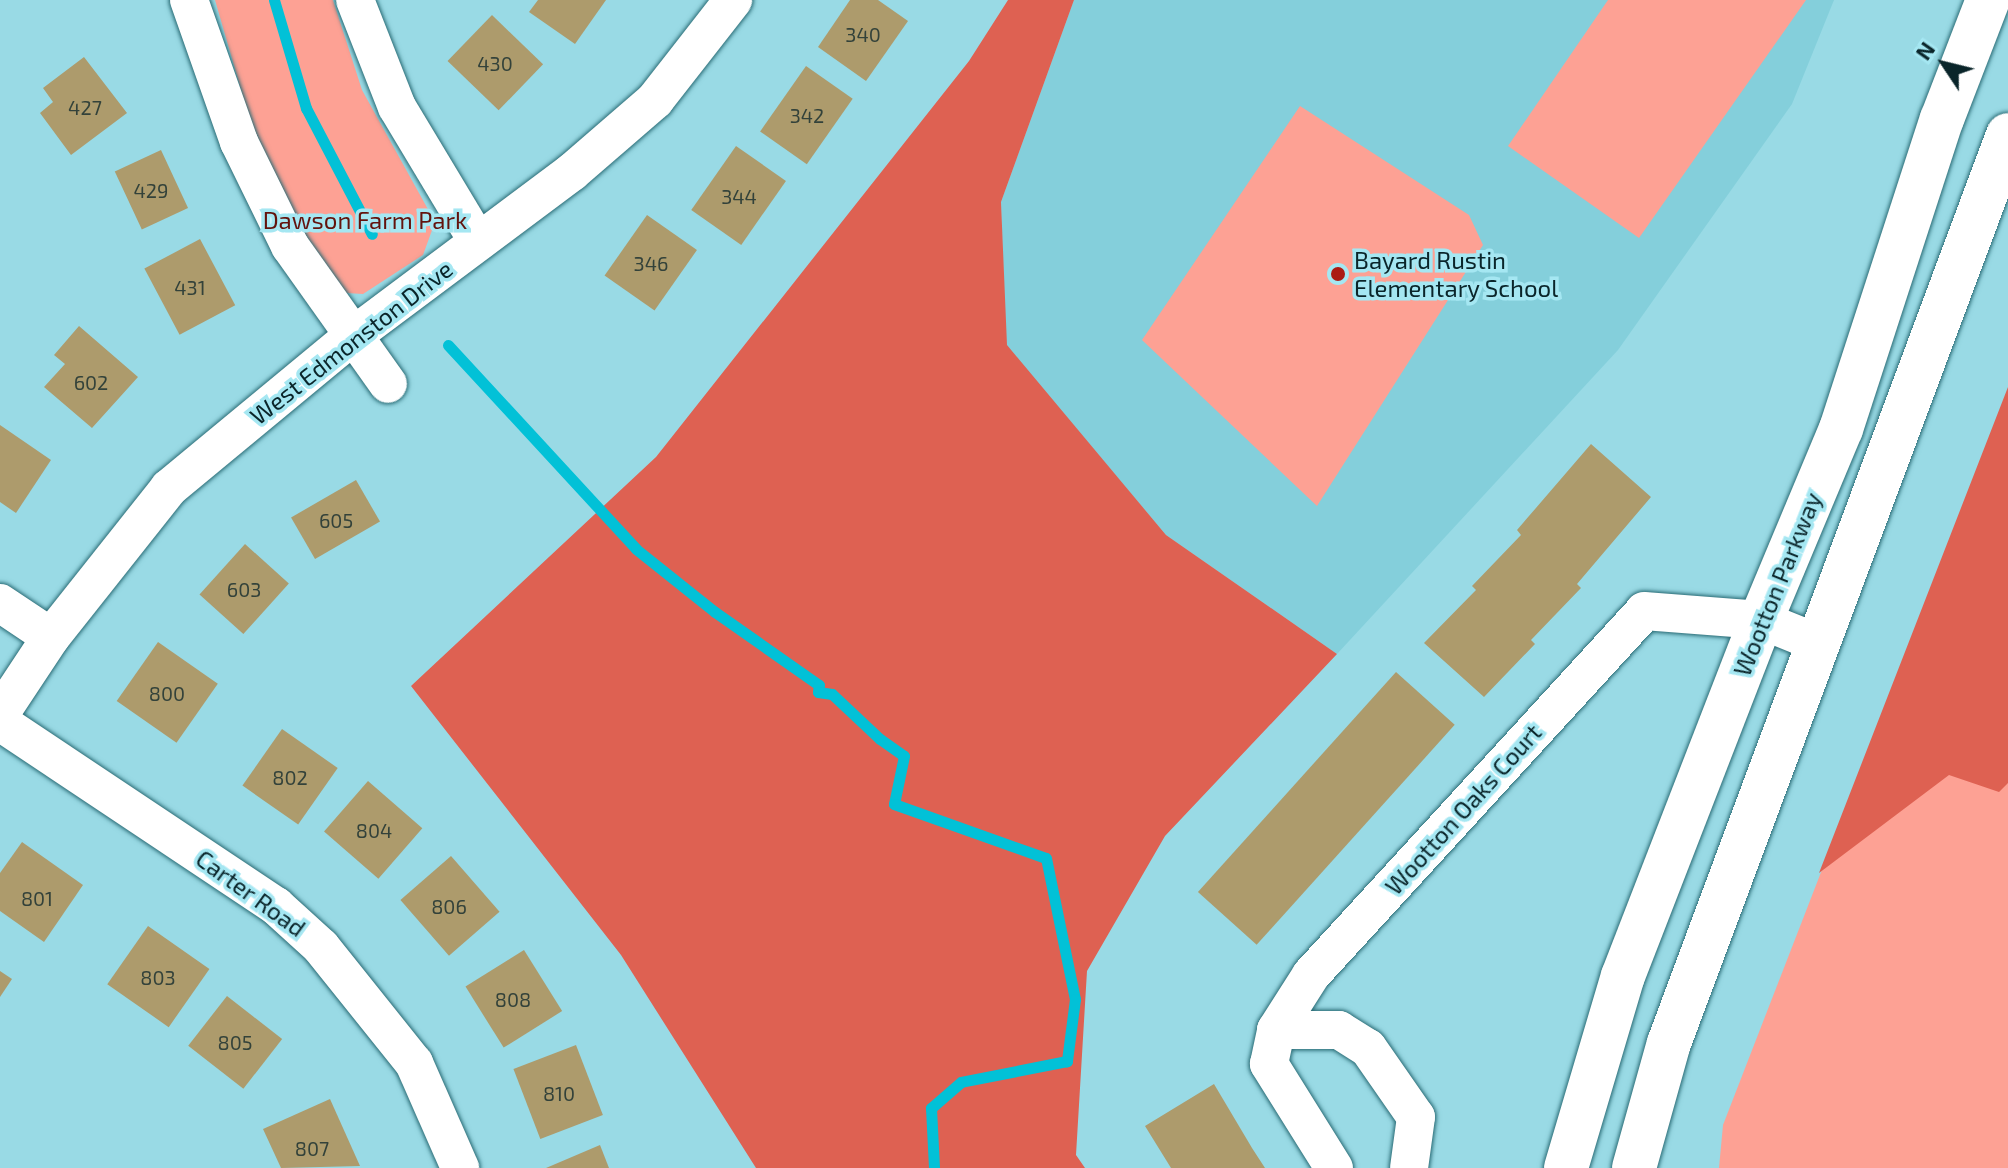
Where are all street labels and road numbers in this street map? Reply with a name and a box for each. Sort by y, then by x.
street label: West Edmonston Drive [244,254,458,430]
street label: Wootton Parkway [1727,488,1827,680]
street label: Wootton Oaks Court [1379,718,1547,900]
street label: Carter Road [190,844,312,942]

